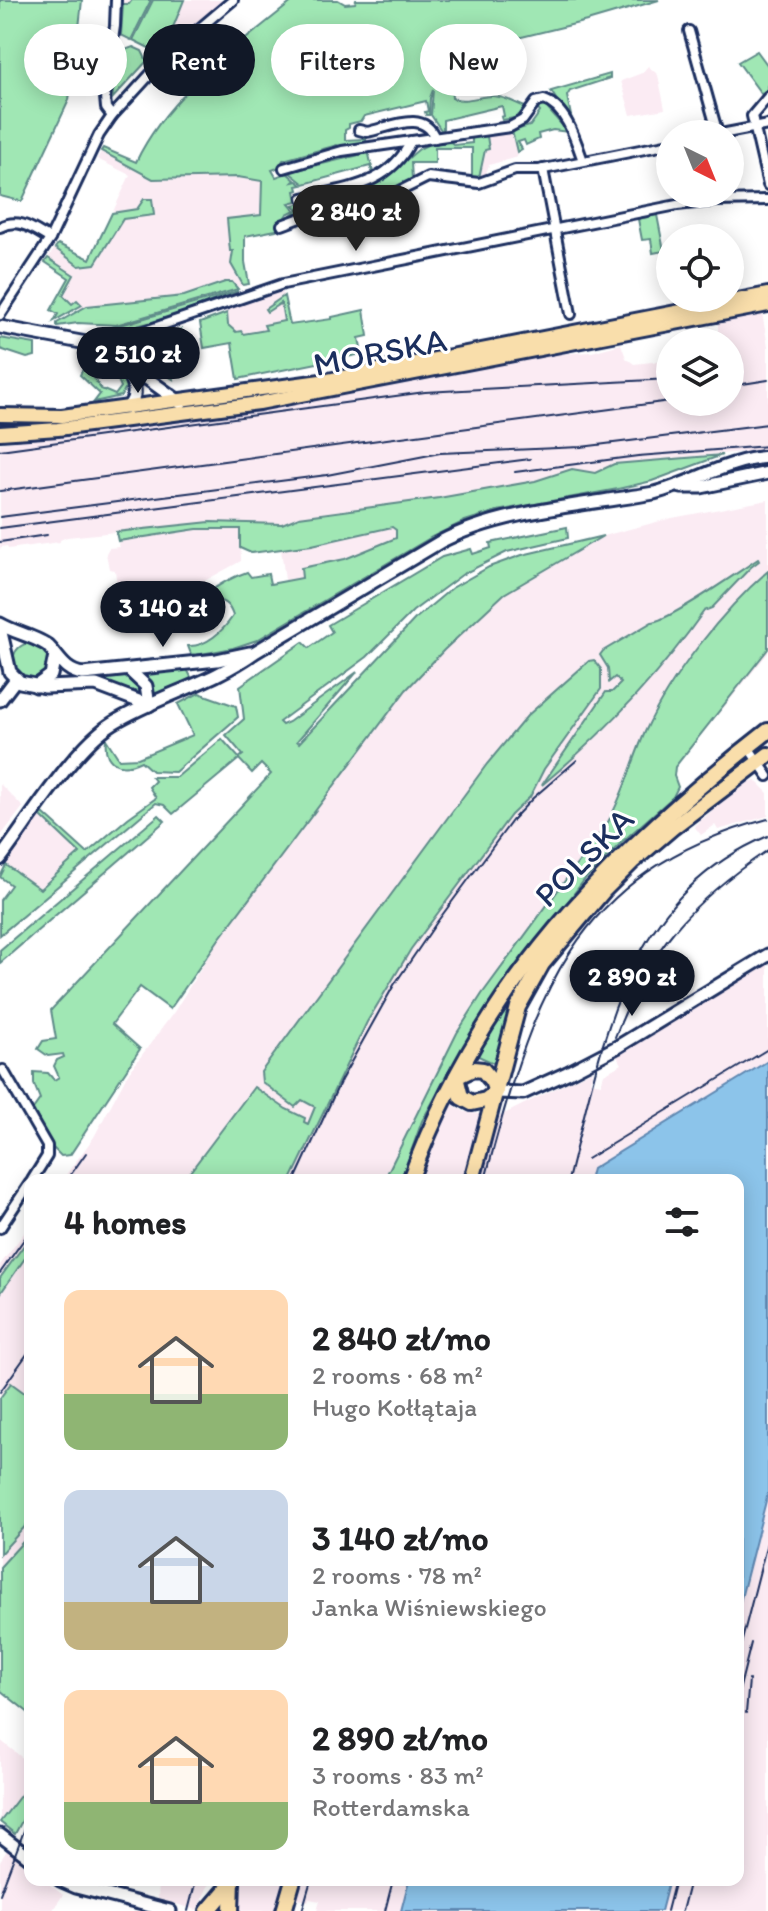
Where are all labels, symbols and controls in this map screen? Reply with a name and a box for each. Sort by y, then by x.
chip: Buy [24,24,127,96]
chip: Rent [143,24,255,96]
chip: Filters [271,24,404,96]
chip: New [420,24,527,96]
north arrow [656,120,744,208]
map controls [656,120,744,416]
pin: 2 840 zł [273,185,439,253]
text: 2 840 zł [311,195,401,227]
button: locate [656,224,744,312]
street label: MORSKA [310,319,450,385]
pin: 2 510 zł [55,327,221,395]
button: layers [656,328,744,416]
text: 2 510 zł [95,337,181,369]
pin: 3 140 zł [80,581,246,649]
text: 3 140 zł [118,591,208,623]
street label: POLSKA [526,799,642,915]
pin: 2 890 zł [549,950,715,1018]
text: 2 890 zł [588,960,676,992]
icon: filters [660,1200,704,1244]
text: 4 homes [64,1202,187,1243]
text: 2 840 zł/mo [312,1318,491,1359]
icon: home [128,1322,224,1418]
text: 2 rooms · 68 m² [312,1359,483,1391]
text: Hugo Kołłątaja [312,1391,477,1423]
text: 3 140 zł/mo [312,1518,489,1559]
icon: home [128,1522,224,1618]
text: 2 rooms · 78 m² [312,1559,482,1591]
text: Janka Wiśniewskiego [312,1591,547,1623]
text: 2 890 zł/mo [312,1718,488,1759]
icon: home [128,1722,224,1818]
text: 3 rooms · 83 m² [312,1759,484,1791]
text: Rotterdamska [312,1791,470,1823]

